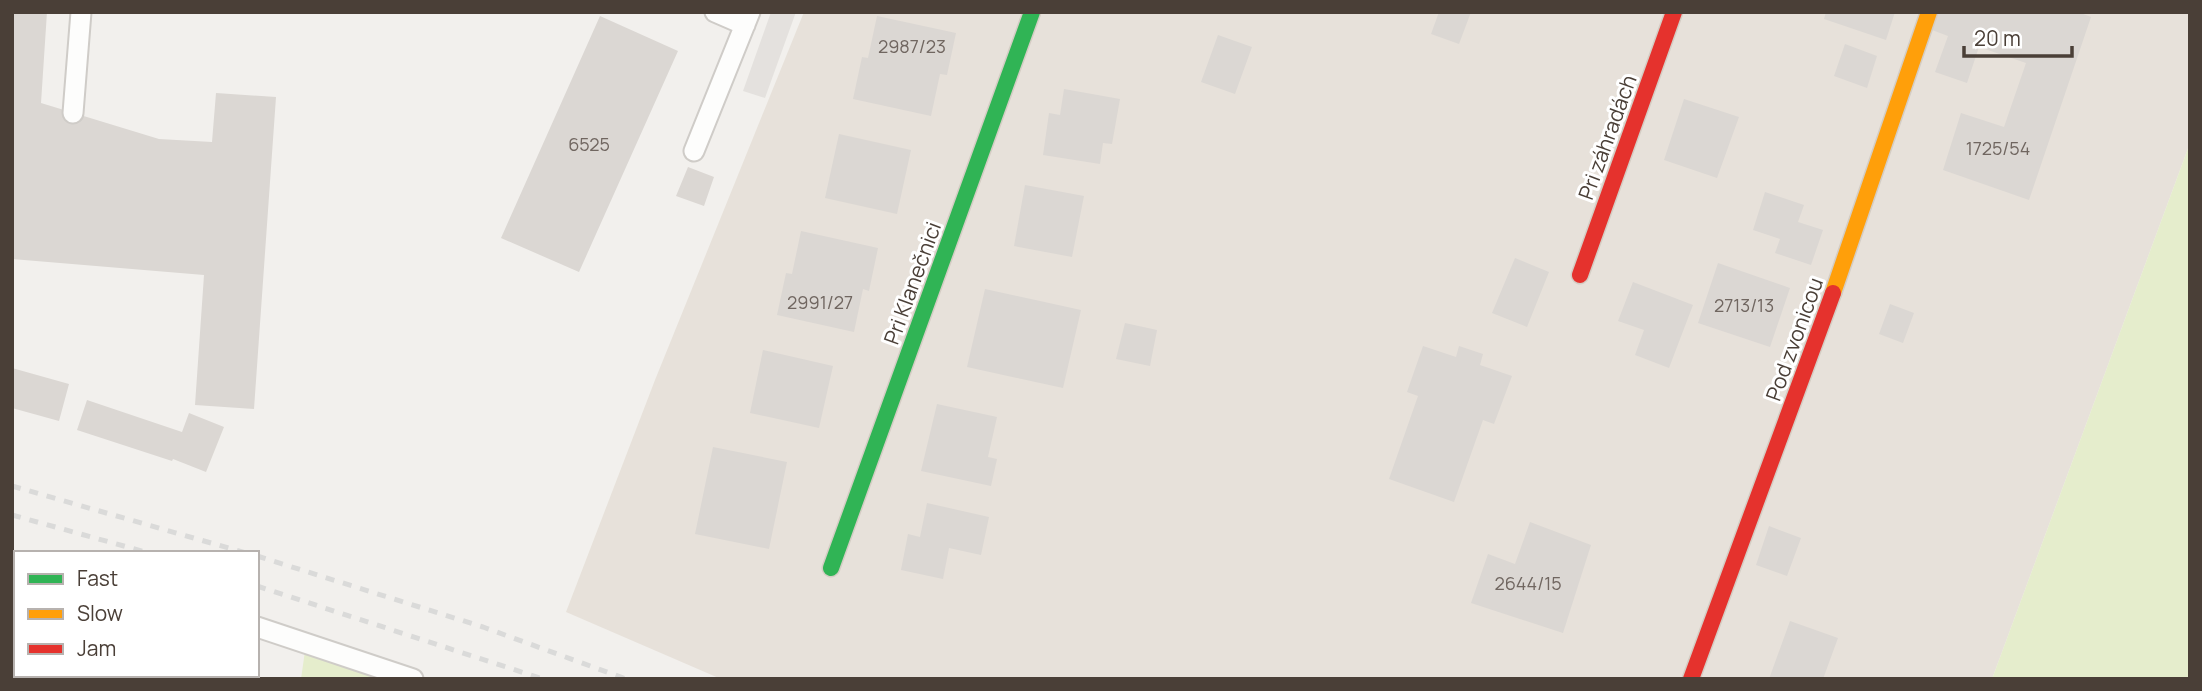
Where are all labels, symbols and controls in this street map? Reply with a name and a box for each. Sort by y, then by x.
scale bar [1964,14,2072,58]
text: 20 m [1974,24,2021,52]
house number: 2987/23 [878,34,946,58]
street label: Pri záhradách [1571,71,1643,203]
house number: 6525 [568,132,610,156]
house number: 1725/54 [1966,136,2030,160]
street label: Pri Klanečnici [877,218,947,348]
street label: Pod zvonicou [1759,274,1829,404]
house number: 2991/27 [787,290,853,314]
house number: 2713/13 [1714,293,1774,317]
legend [14,551,259,677]
text: Fast [77,564,118,592]
house number: 2644/15 [1494,571,1562,595]
text: Slow [77,599,123,627]
text: Jam [77,634,116,662]

